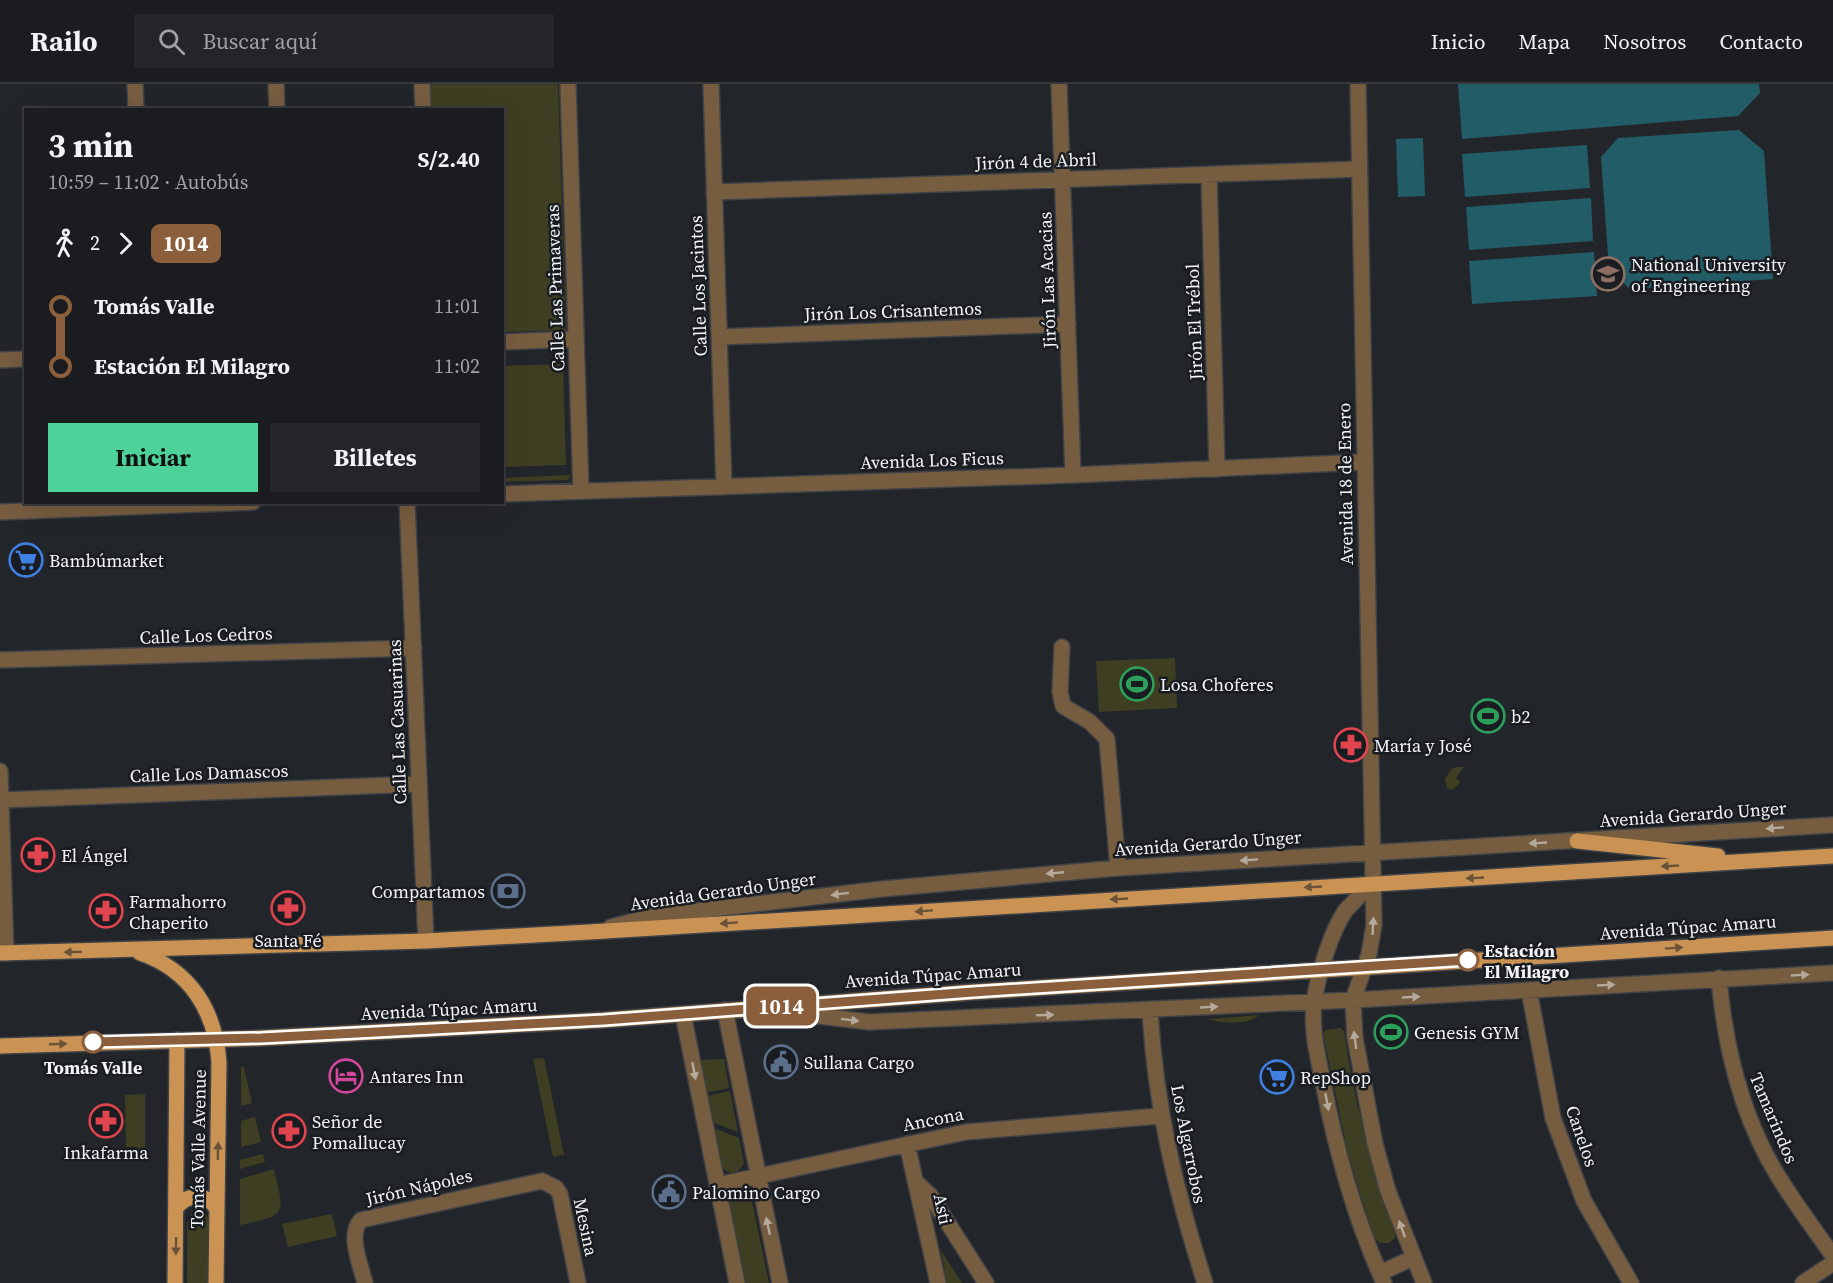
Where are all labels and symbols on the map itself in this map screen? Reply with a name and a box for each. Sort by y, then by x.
street label: Jirón 4 de Abril [974,146,1097,176]
street label: Calle Las Primaveras [540,204,570,372]
street label: Jirón Las Acacias [1032,211,1062,350]
street label: Calle Los Jacintos [683,215,713,357]
place label: National University of Engineering [1631,252,1787,298]
school or university icon: National University of Engineering [1590,256,1626,292]
street label: Jirón El Trébol [1179,263,1209,382]
street label: Jirón Los Crisantemos [803,295,983,327]
street label: Avenida 18 de Enero [1331,402,1359,565]
street label: Avenida Los Ficus [860,445,1004,475]
supermarket icon: Bambúmarket [8,542,44,578]
place label: Bambúmarket [49,548,164,573]
street label: Calle Los Cedros [139,620,273,650]
street label: Calle Las Casuarinas [382,639,412,805]
sports icon: Losa Choferes [1119,666,1155,702]
place label: Losa Choferes [1160,672,1274,697]
sports icon: b2 [1470,698,1506,734]
place label: b2 [1511,704,1530,729]
pharmacy icon: María y José [1333,727,1369,763]
place label: María y José [1374,733,1472,758]
street label: Calle Los Damascos [129,758,289,788]
street label: Avenida Gerardo Unger [1599,795,1788,833]
street label: Avenida Gerardo Unger [1114,824,1303,862]
one-way arrow [1765,824,1784,833]
pharmacy icon: El Ángel [20,837,56,873]
one-way arrow [1529,838,1548,847]
place label: El Ángel [61,843,128,868]
one-way arrow [1240,855,1259,864]
one-way arrow [1660,861,1679,870]
street label: Avenida Gerardo Unger [628,866,818,916]
one-way arrow [1045,869,1064,878]
bank icon: Compartamos [490,873,526,909]
one-way arrow [1466,873,1485,882]
place label: Compartamos [371,879,485,904]
one-way arrow [1304,883,1323,892]
place label: Farmahorro Chaperito [129,889,226,935]
pharmacy icon: Santa Fé [270,890,306,926]
one-way arrow [830,890,849,899]
pharmacy icon: Farmahorro Chaperito [88,893,124,929]
one-way arrow [1109,894,1128,904]
one-way arrow [914,906,933,916]
street label: Avenida Túpac Amaru [1599,908,1777,946]
one-way arrow [1368,917,1377,936]
one-way arrow [720,919,739,928]
place label: Santa Fé [254,928,322,953]
place label: Estación El Milagro [1484,938,1569,984]
one-way arrow [1664,943,1683,952]
one-way arrow [63,947,82,957]
marker: Estación El Milagro [1457,949,1479,971]
street label: Avenida Túpac Amaru [844,956,1022,994]
one-way arrow [1791,970,1810,979]
one-way arrow [1596,981,1615,990]
line badge: 1014 [739,986,823,1026]
street label: Avenida Túpac Amaru [360,992,538,1026]
one-way arrow [1402,992,1421,1002]
one-way arrow [1199,1003,1218,1012]
one-way arrow [1036,1010,1055,1019]
sports icon: Genesis GYM [1373,1014,1409,1050]
one-way arrow [841,1015,860,1024]
place label: Genesis GYM [1414,1020,1520,1045]
marker: Tomás Valle [82,1031,104,1053]
one-way arrow [1351,1031,1360,1050]
one-way arrow [49,1039,68,1048]
public building icon: Sullana Cargo [763,1044,799,1080]
place label: Sullana Cargo [804,1050,914,1075]
place label: Tomás Valle [44,1055,142,1080]
hotel icon: Antares Inn [328,1058,364,1094]
supermarket icon: RepShop [1259,1059,1295,1095]
one-way arrow [690,1062,700,1081]
place label: Antares Inn [369,1064,464,1089]
place label: RepShop [1300,1065,1371,1090]
street label: Tomás Valle Avenue [184,1069,212,1229]
street label: Tamarindos [1744,1069,1804,1167]
street label: Los Algarrobos [1165,1082,1213,1206]
one-way arrow [1323,1092,1332,1111]
street label: Ancona [900,1101,966,1137]
street label: Canelos [1560,1102,1604,1170]
pharmacy icon: Inkafarma [88,1103,124,1139]
place label: Señor de Pomallucay [312,1109,406,1155]
pharmacy icon: Señor de Pomallucay [271,1113,307,1149]
place label: Inkafarma [63,1140,149,1165]
one-way arrow [213,1141,223,1160]
street label: Jirón Nápoles [362,1163,475,1212]
public building icon: Palomino Cargo [651,1174,687,1210]
place label: Palomino Cargo [692,1180,821,1205]
street label: Asti [928,1191,958,1227]
street label: Mesina [568,1196,604,1259]
one-way arrow [763,1216,772,1235]
one-way arrow [1397,1220,1406,1238]
one-way arrow [171,1236,181,1255]

